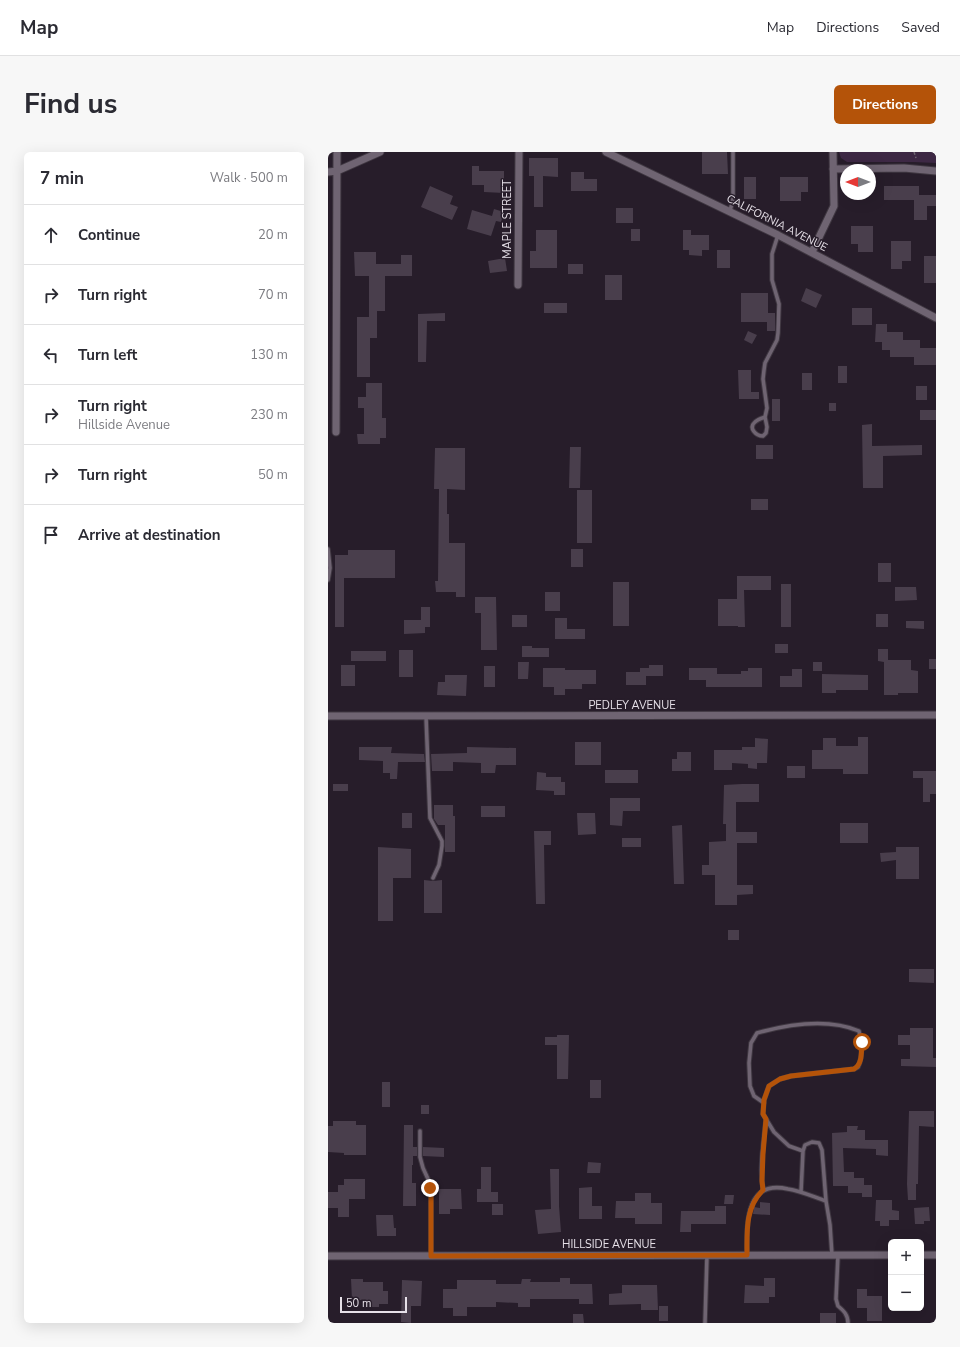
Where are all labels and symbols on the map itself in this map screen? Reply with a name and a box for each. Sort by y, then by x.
north arrow [840,164,876,200]
street label: MAPLE STREET [500,179,515,259]
street label: CALIFORNIA AVENUE [724,191,830,255]
street label: PEDLEY AVENUE [588,698,676,713]
route start [853,1033,871,1051]
route end [421,1179,439,1197]
street label: HILLSIDE AVENUE [562,1237,656,1252]
scale bar [340,1295,407,1314]

